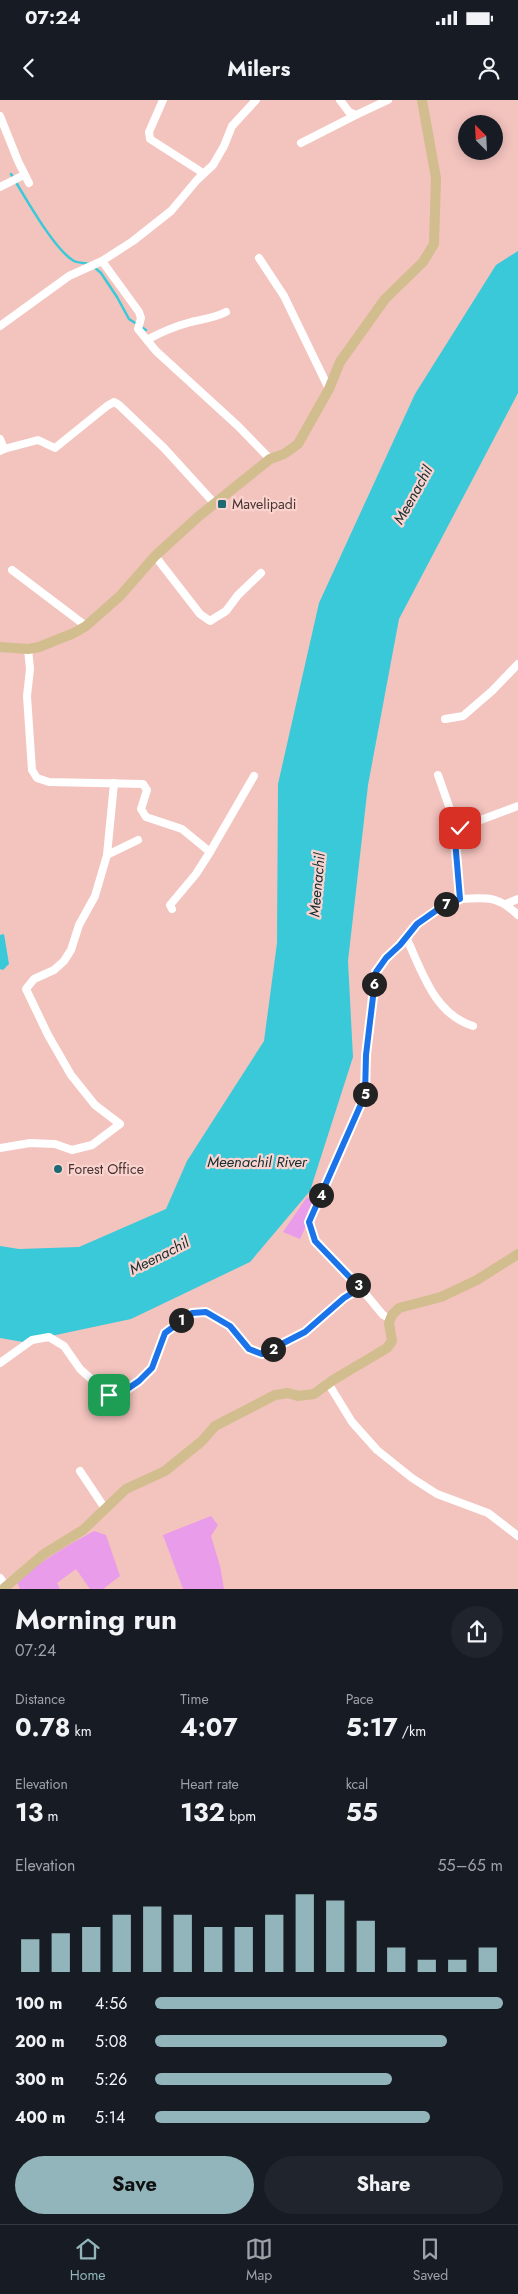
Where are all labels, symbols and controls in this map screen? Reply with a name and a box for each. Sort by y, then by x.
text: 07:24 [25,4,81,31]
text: Milers [227,52,291,84]
icon: back [15,54,43,82]
icon: person [475,54,503,82]
north arrow [458,115,502,160]
map controls [458,115,503,160]
water label: Meenachil [388,461,439,529]
place label: Mavelipadi [232,494,296,514]
marker: Mavelipadi [216,498,228,510]
pin [439,807,481,849]
icon: check [446,814,474,842]
water label: Meenachil [303,851,331,918]
pin: 7 [434,892,458,916]
text: 7 [442,894,451,914]
pin: 6 [362,972,386,996]
text: 6 [370,974,379,994]
pin: 5 [352,1082,378,1106]
text: 5 [361,1084,370,1104]
water label: Meenachil River [207,1151,308,1173]
place label: Forest Office [68,1159,144,1179]
marker: Forest Office [52,1163,64,1175]
pin: 4 [308,1182,334,1208]
text: 4 [317,1185,326,1205]
water label: Meenachil [125,1231,193,1280]
pin: 3 [346,1272,370,1298]
text: 3 [354,1275,363,1295]
pin: 1 [168,1308,194,1332]
text: 1 [178,1310,185,1330]
pin: 2 [260,1336,286,1362]
text: 2 [269,1339,278,1359]
pin [88,1374,130,1416]
icon: arrive [95,1381,123,1409]
text: Morning run [15,1599,177,1640]
button: share [451,1606,503,1658]
text: 07:24 [15,1639,56,1662]
text: Distance [15,1689,65,1709]
text: Time [180,1689,209,1709]
text: Pace [346,1689,374,1709]
text: 0.78 [15,1709,70,1745]
text: 4:07 [180,1709,237,1745]
text: 5:17 [346,1709,398,1745]
text: km [70,1721,92,1741]
text: /km [398,1721,426,1741]
text: Elevation [15,1774,68,1794]
text: Heart rate [180,1774,239,1794]
text: kcal [346,1774,368,1794]
text: 13 [15,1794,43,1830]
text: 132 [180,1794,225,1830]
text: 55 [346,1794,378,1830]
text: m [43,1806,58,1826]
text: bpm [225,1806,256,1826]
text: Elevation [15,1854,75,1877]
text: 55–65 m [438,1854,503,1877]
text: 100 m [15,1992,62,2015]
text: 4:56 [95,1992,127,2015]
text: 200 m [15,2030,65,2053]
text: 5:08 [95,2030,127,2053]
text: 300 m [15,2068,64,2091]
text: 5:26 [95,2068,127,2091]
text: 400 m [15,2106,65,2129]
text: 5:14 [95,2106,125,2129]
button: Save [15,2156,254,2214]
button: Share [264,2156,503,2214]
tab: Home [70,2235,106,2285]
tab: Map [245,2235,273,2285]
tab: Saved [413,2235,448,2285]

